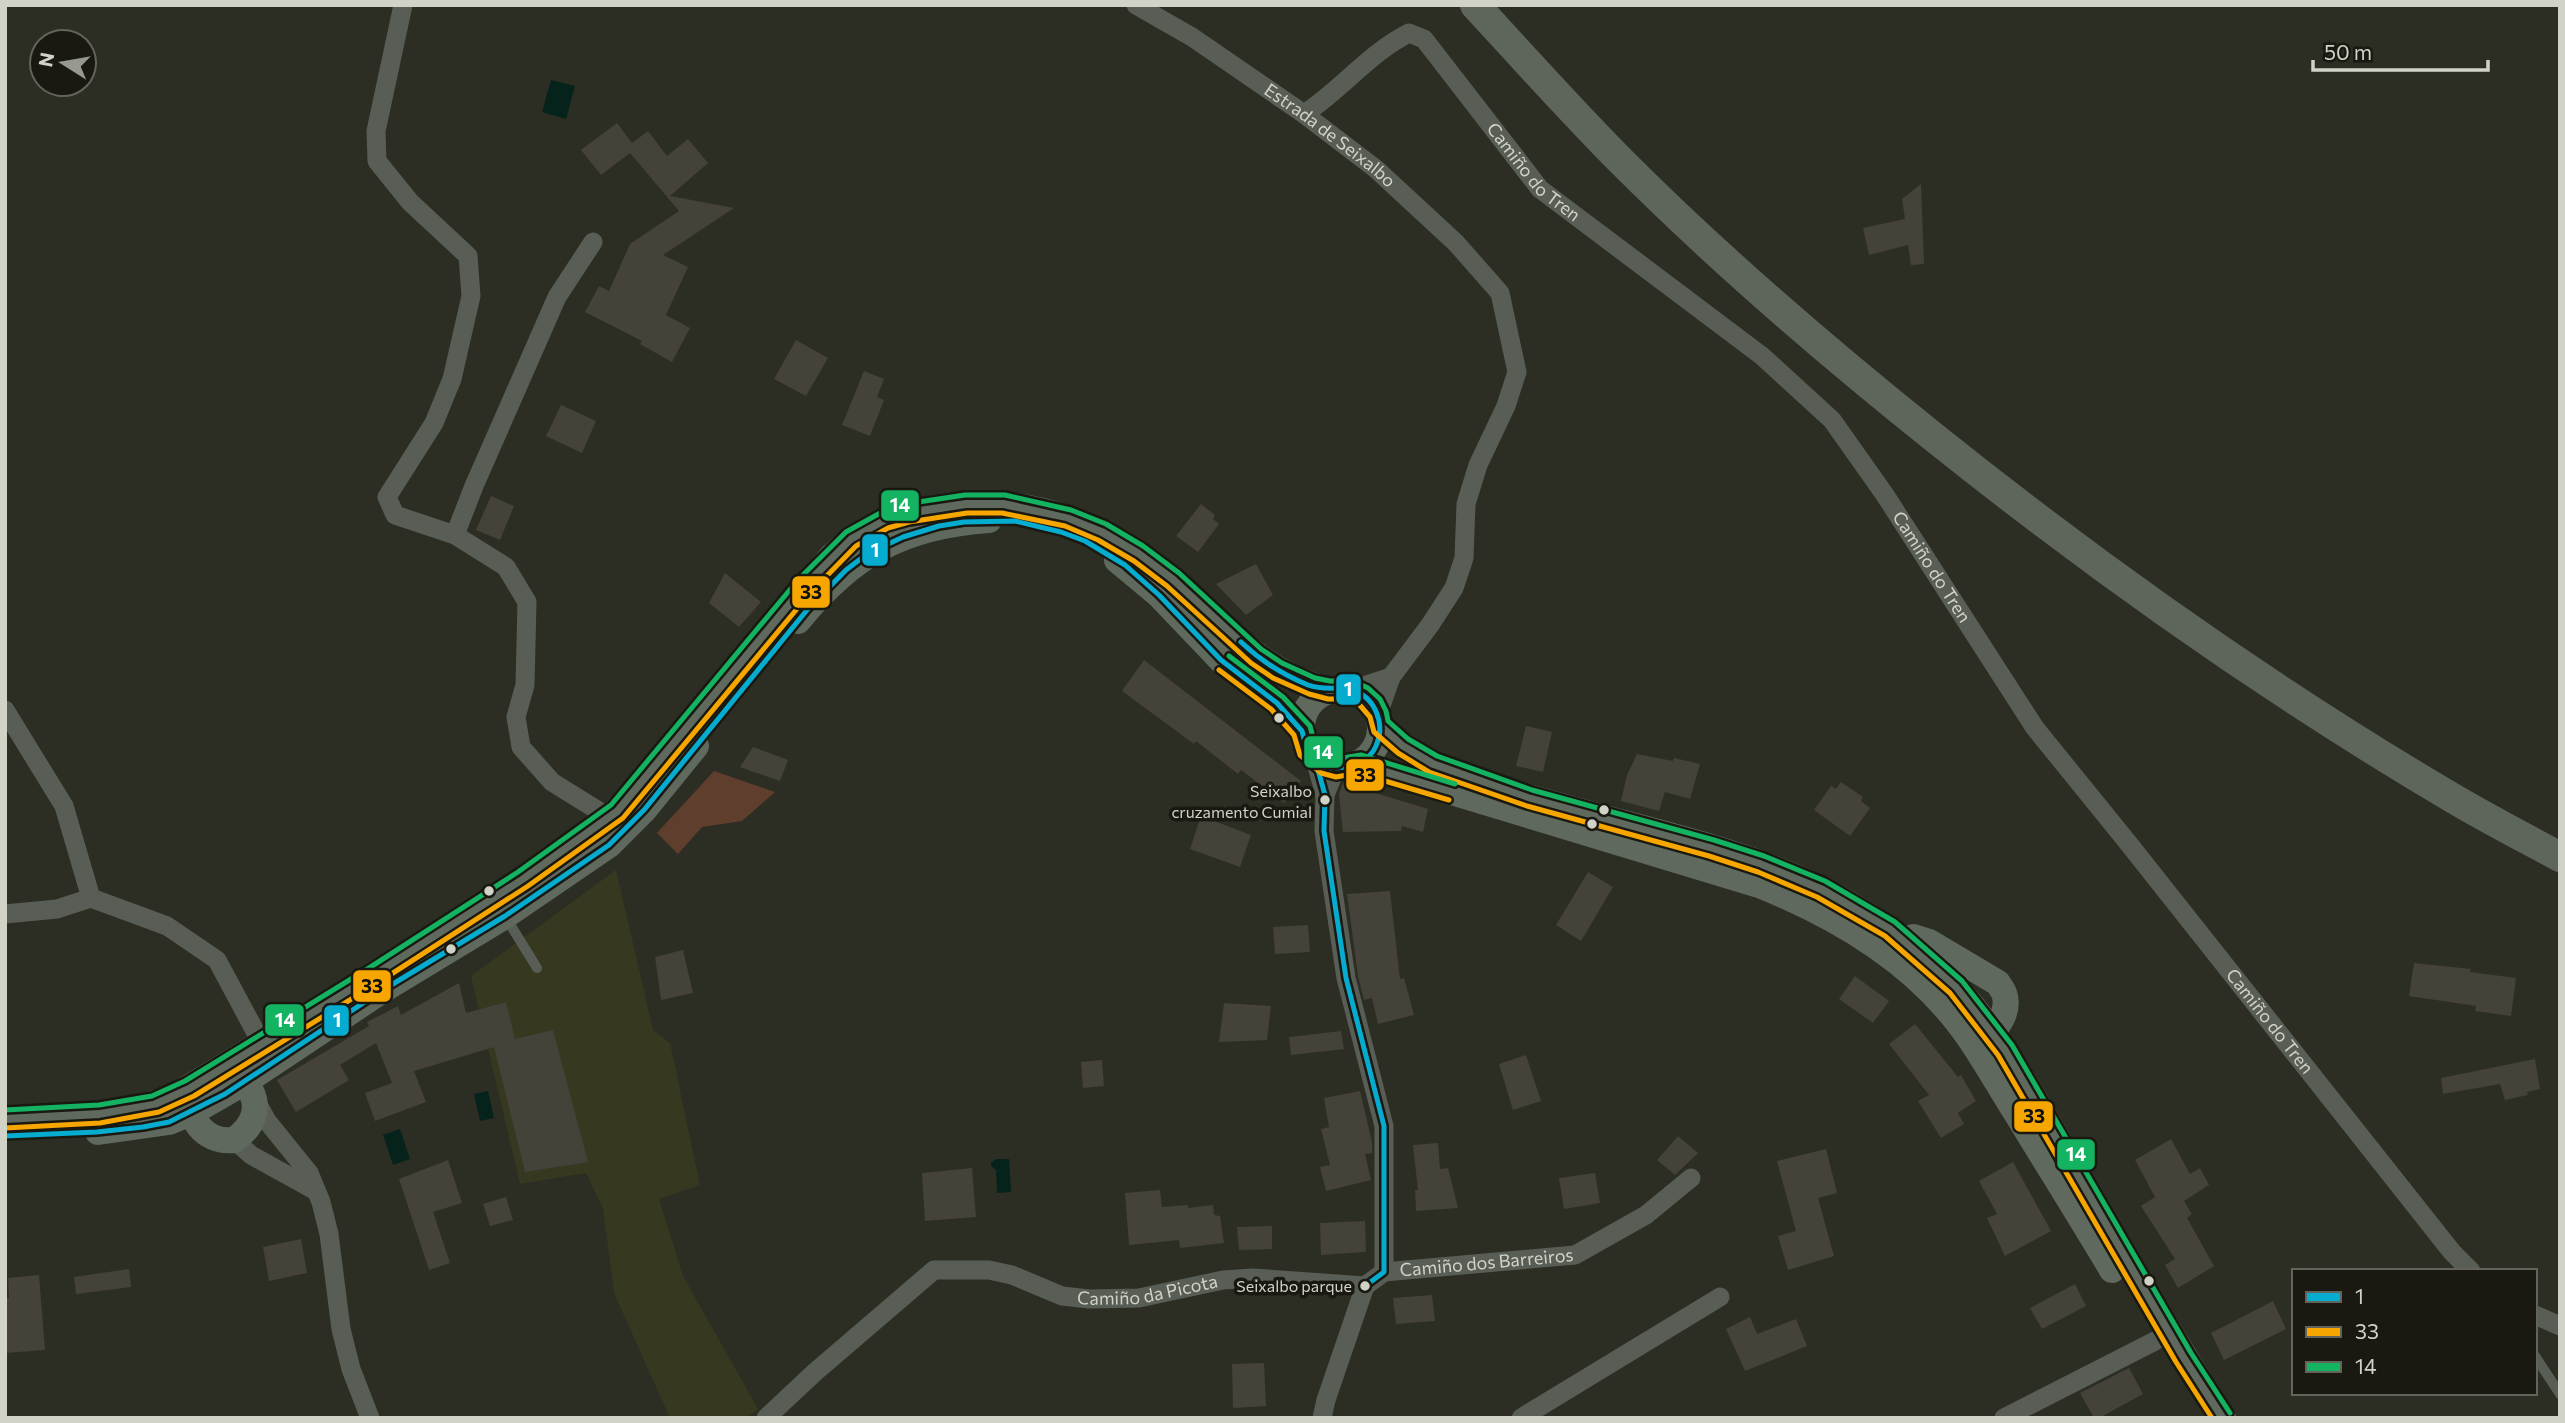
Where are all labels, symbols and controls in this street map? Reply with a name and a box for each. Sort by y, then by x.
north arrow [28,28,98,98]
scale bar [2313,28,2488,72]
text: 50 m [2324,39,2372,64]
text: N [33,50,58,69]
street label: Estrada de Seixalbo [1261,78,1401,192]
street label: Camiño do Tren [1483,118,1585,225]
line badge: 14 [880,489,920,522]
text: 14 [890,493,910,516]
street label: Camiño do Tren [1888,507,1976,626]
line badge: 1 [861,533,889,567]
text: 1 [871,538,879,561]
line badge: 33 [791,575,831,609]
text: 33 [800,580,822,603]
line badge: 1 [1335,673,1362,706]
text: 1 [1344,677,1352,700]
unlabelled marker [1272,711,1286,725]
line badge: 14 [1303,735,1344,769]
text: 14 [1313,740,1333,763]
line badge: 33 [1345,758,1385,792]
text: 33 [1354,763,1376,786]
place label: Seixalbo cruzamento Cumial [1171,781,1312,821]
marker: Seixalbo cruzamento Cumial [1318,793,1332,807]
unlabelled marker [1597,803,1611,817]
unlabelled marker [1585,817,1599,831]
unlabelled marker [482,884,496,898]
unlabelled marker [444,942,458,956]
street label: Camiño do Tren [2222,964,2319,1078]
line badge: 33 [352,969,392,1003]
text: 33 [361,974,383,997]
line badge: 14 [264,1003,305,1037]
line badge: 1 [323,1004,350,1037]
text: 14 [275,1008,295,1031]
text: 1 [333,1008,341,1031]
line badge: 33 [2013,1100,2054,1133]
text: 33 [2023,1104,2045,1127]
line badge: 14 [2056,1138,2096,1171]
text: 14 [2066,1142,2086,1165]
street label: Camiño dos Barreiros [1399,1243,1574,1281]
street label: Camiño da Picota [1076,1269,1220,1309]
legend [2292,1269,2537,1395]
unlabelled marker [2142,1274,2156,1288]
place label: Seixalbo parque [1236,1276,1352,1295]
marker: Seixalbo parque [1358,1279,1372,1293]
text: 1 [2355,1283,2364,1308]
text: 33 [2355,1318,2379,1343]
text: 14 [2355,1353,2377,1378]

